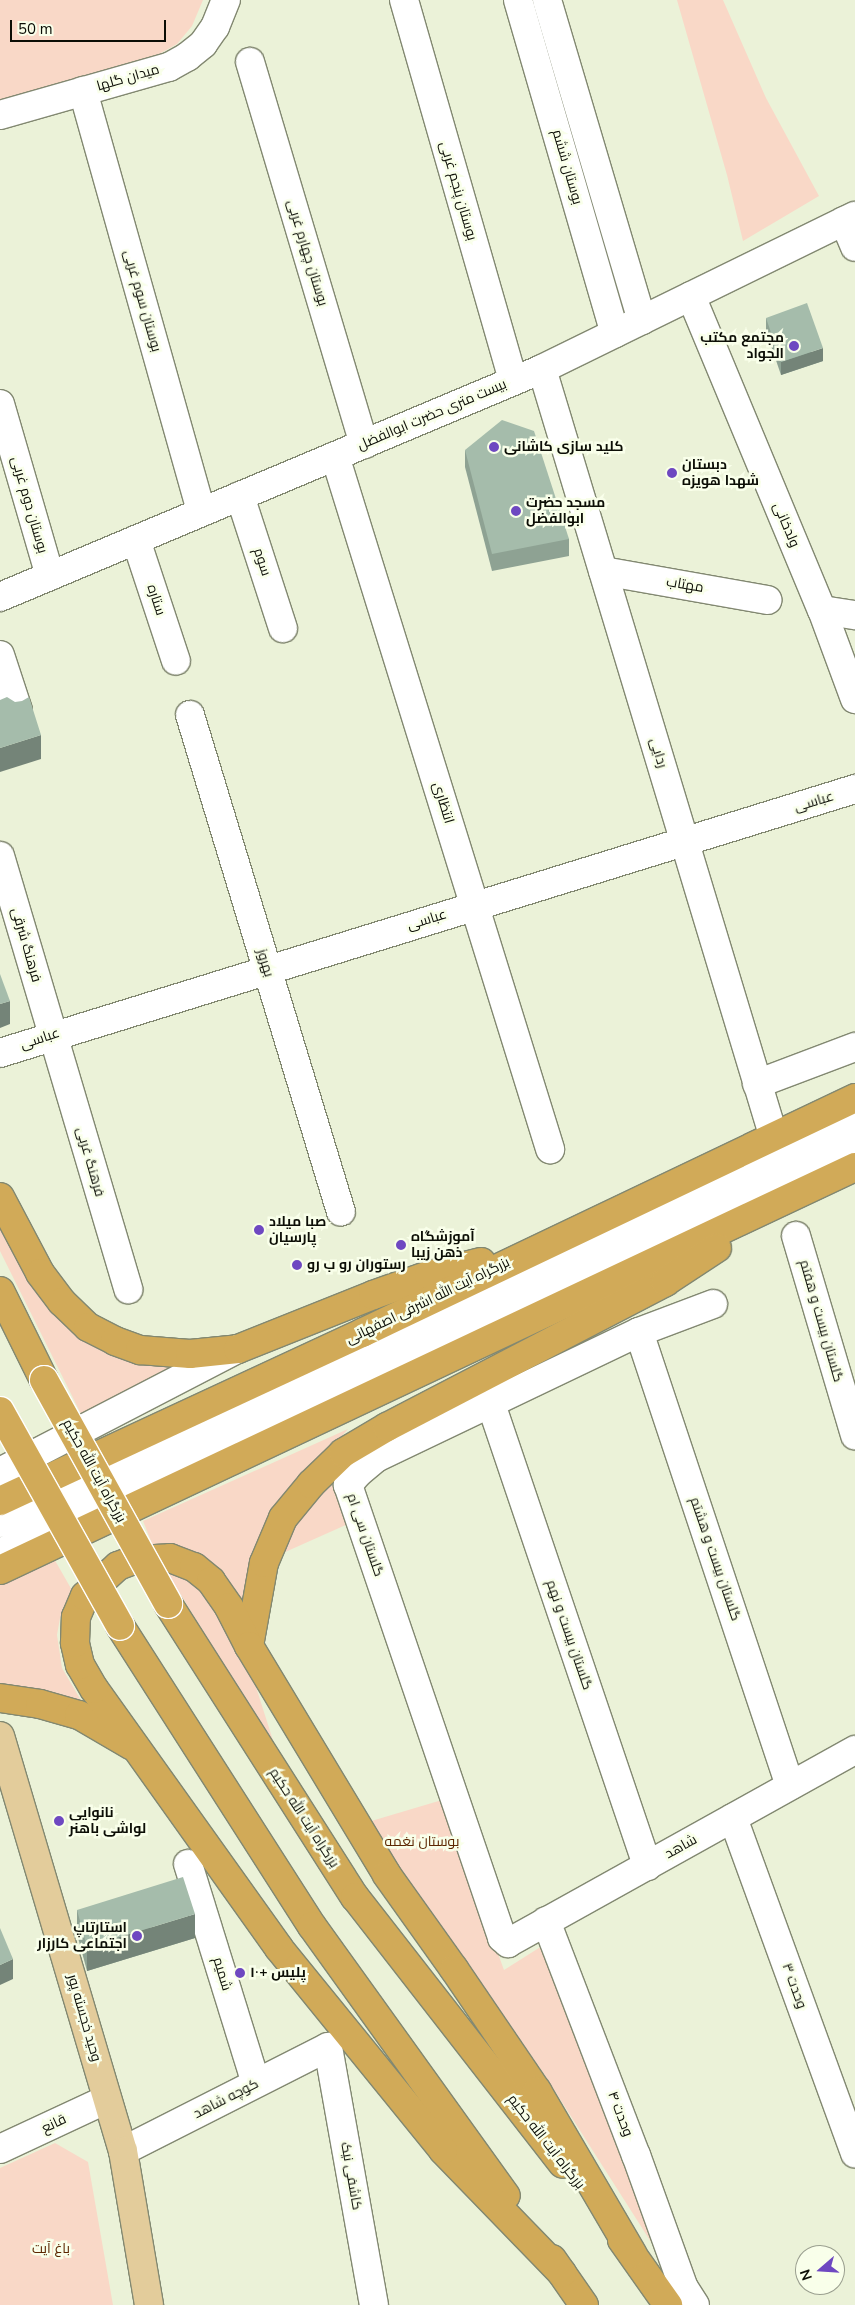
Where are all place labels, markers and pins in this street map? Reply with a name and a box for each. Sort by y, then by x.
place label: مجتمع مکتب الجواد [700,330,784,362]
marker: مجتمع مکتب الجواد [788,340,800,352]
place label: کلید سازی کاشانی [504,439,623,455]
marker: کلید سازی کاشانی [488,441,500,453]
place label: دبستان شهدا هویزه [682,457,759,490]
marker: دبستان شهدا هویزه [666,467,678,479]
place label: مسجد حضرت ابوالفضل [526,495,605,528]
marker: مسجد حضرت ابوالفضل [510,505,522,517]
place label: صبا میلاد پارسیان [269,1214,326,1246]
marker: صبا میلاد پارسیان [253,1224,265,1236]
place label: آموزشگاه ذهن زیبا [411,1229,475,1262]
marker: آموزشگاه ذهن زیبا [395,1239,407,1251]
place label: رستوران رو ب رو [307,1257,406,1273]
marker: رستوران رو ب رو [291,1259,303,1271]
place label: نانوایی لواشی باهنر [69,1805,146,1838]
marker: نانوایی لواشی باهنر [53,1815,65,1827]
place label: استارتاپ اجتماعی کارزار [37,1920,127,1952]
marker: استارتاپ اجتماعی کارزار [131,1930,143,1942]
place label: پلیس +۱۰ [250,1965,306,1981]
marker: پلیس +۱۰ [234,1967,246,1979]

